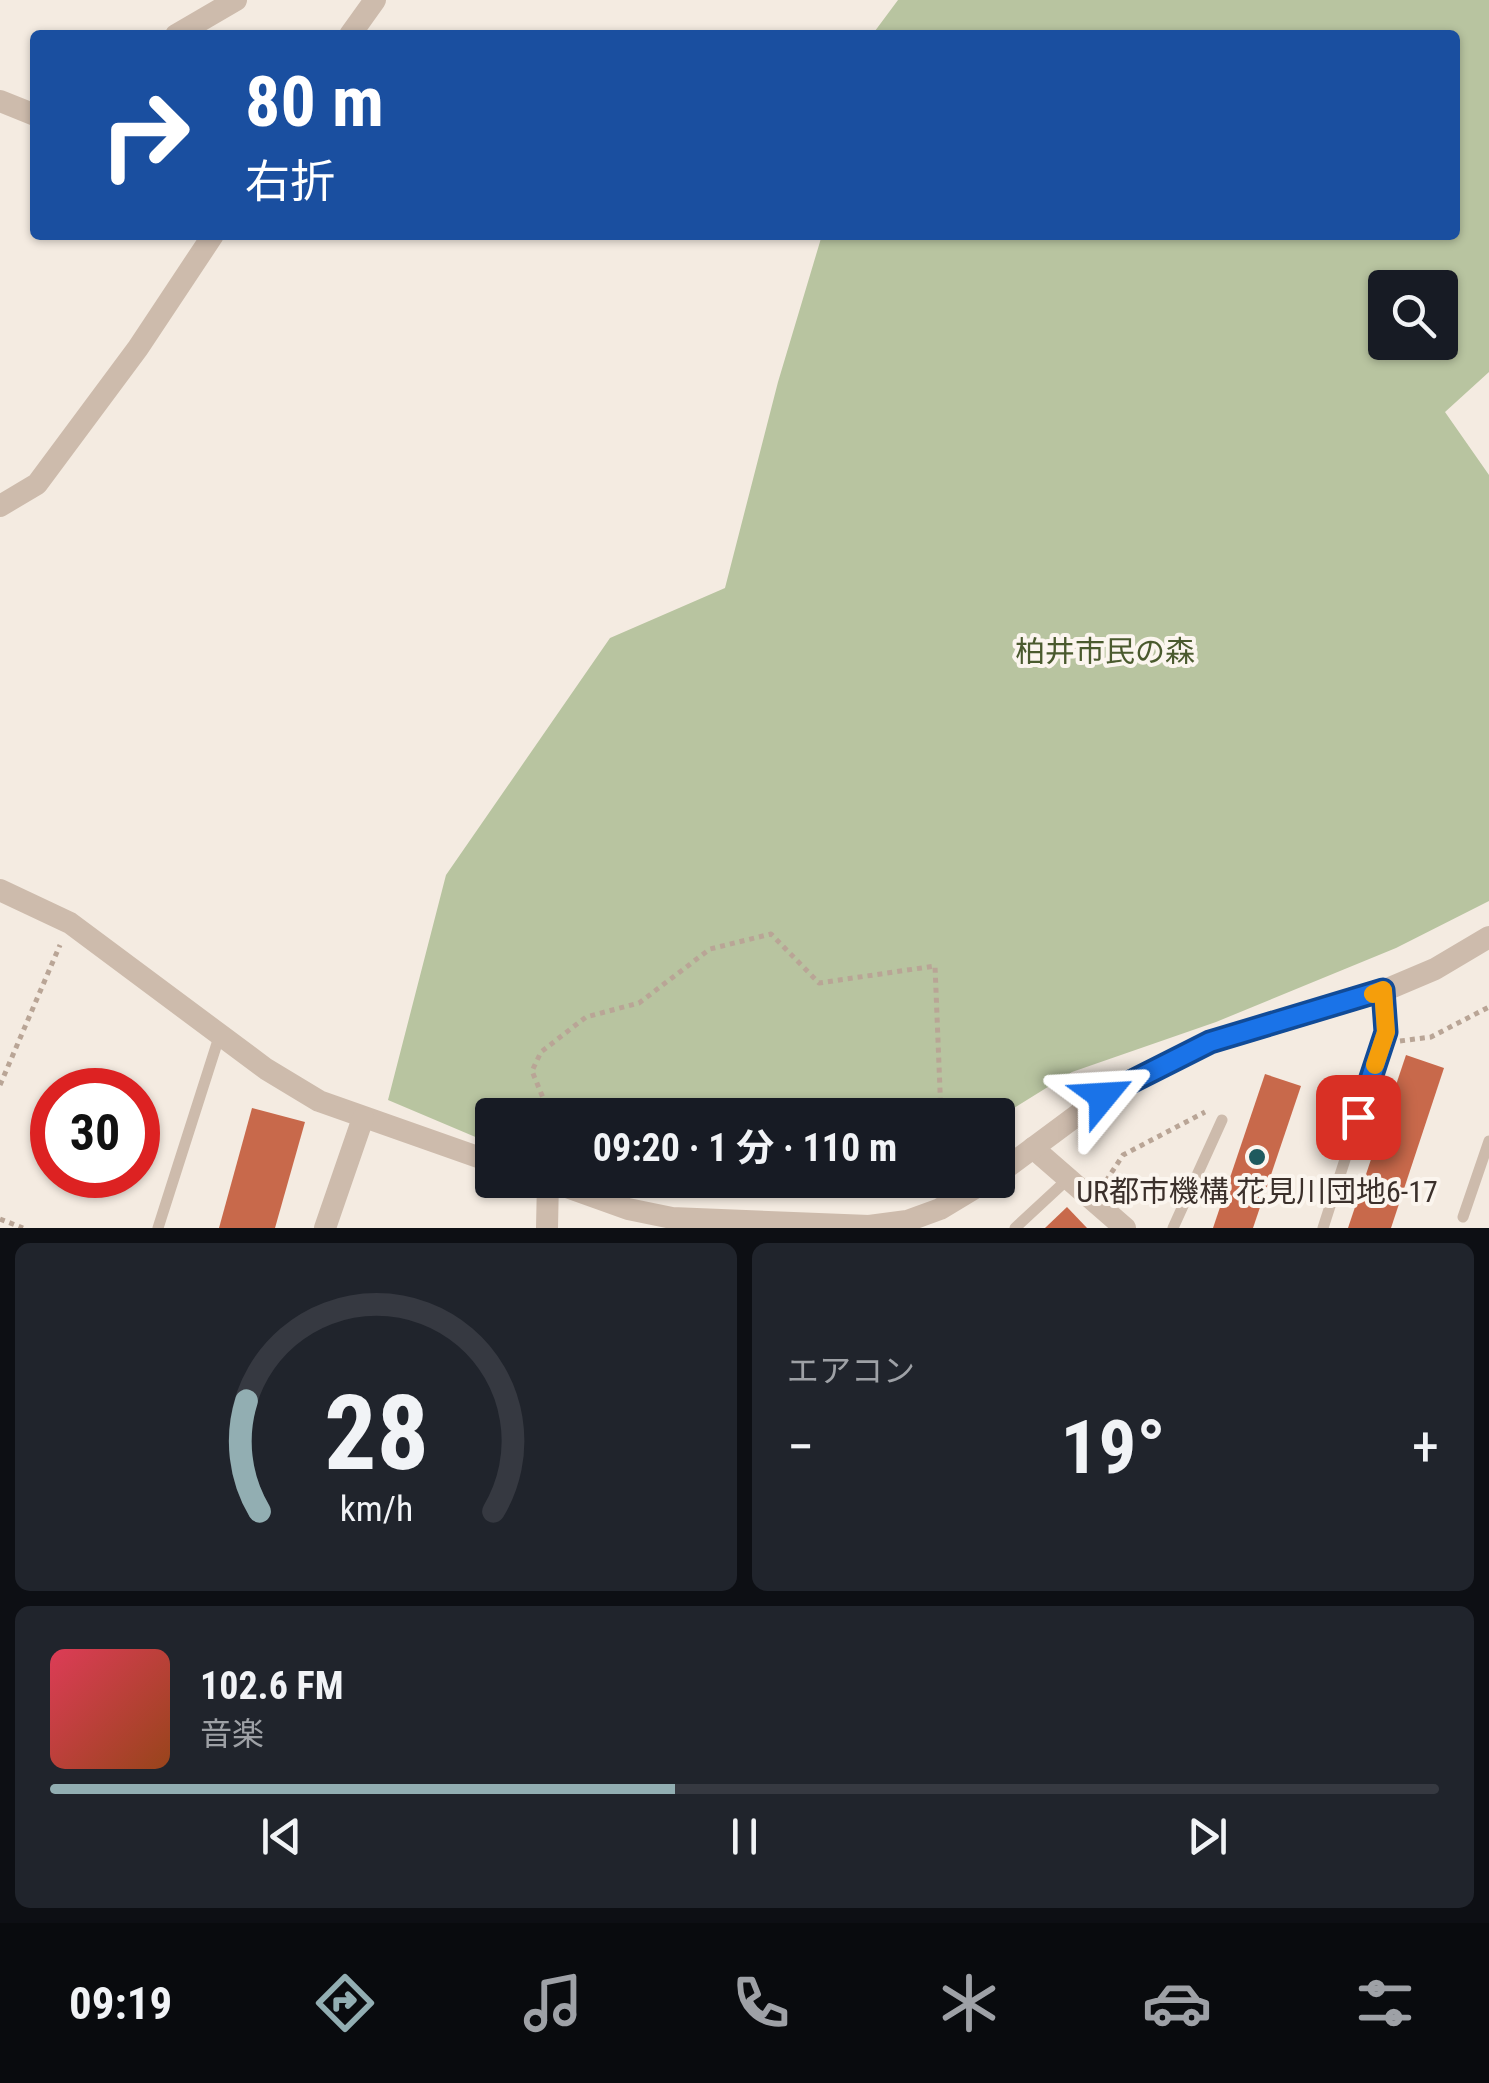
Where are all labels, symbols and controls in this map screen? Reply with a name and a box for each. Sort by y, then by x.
text: 80 m [245,61,384,143]
icon: right [80,70,210,200]
text: 右折 [245,155,335,208]
map controls [1368,270,1458,360]
button: search [1368,270,1458,360]
park label: 柏井市民の森 [1015,634,1195,669]
position arrow [1051,1044,1155,1148]
speed limit sign: 30 [30,1068,160,1198]
pin [1316,1075,1401,1160]
icon: arrive [1331,1090,1386,1145]
text: 09:20 · 1 分 · 110 m [593,1126,897,1170]
marker: UR都市機構 花見川団地6-17 [1246,1146,1268,1168]
place label: UR都市機構 花見川団地6-17 [1076,1174,1438,1209]
text: エアコン [787,1352,915,1390]
text: 28 [323,1373,429,1494]
text: 19° [1061,1403,1166,1491]
text: − [787,1415,815,1479]
text: + [1412,1415,1439,1479]
text: km/h [339,1488,413,1530]
text: 102.6 FM [200,1664,344,1708]
text: 音楽 [200,1715,264,1753]
icon: previous [254,1809,309,1864]
icon: pause [717,1809,772,1864]
icon: next [1180,1809,1235,1864]
icon: directions [310,1968,380,2038]
icon: music [518,1968,588,2038]
icon: phone [726,1968,796,2038]
icon: climate [934,1968,1004,2038]
icon: car [1142,1968,1212,2038]
icon: filters [1350,1968,1420,2038]
text: 09:19 [69,1977,172,2030]

